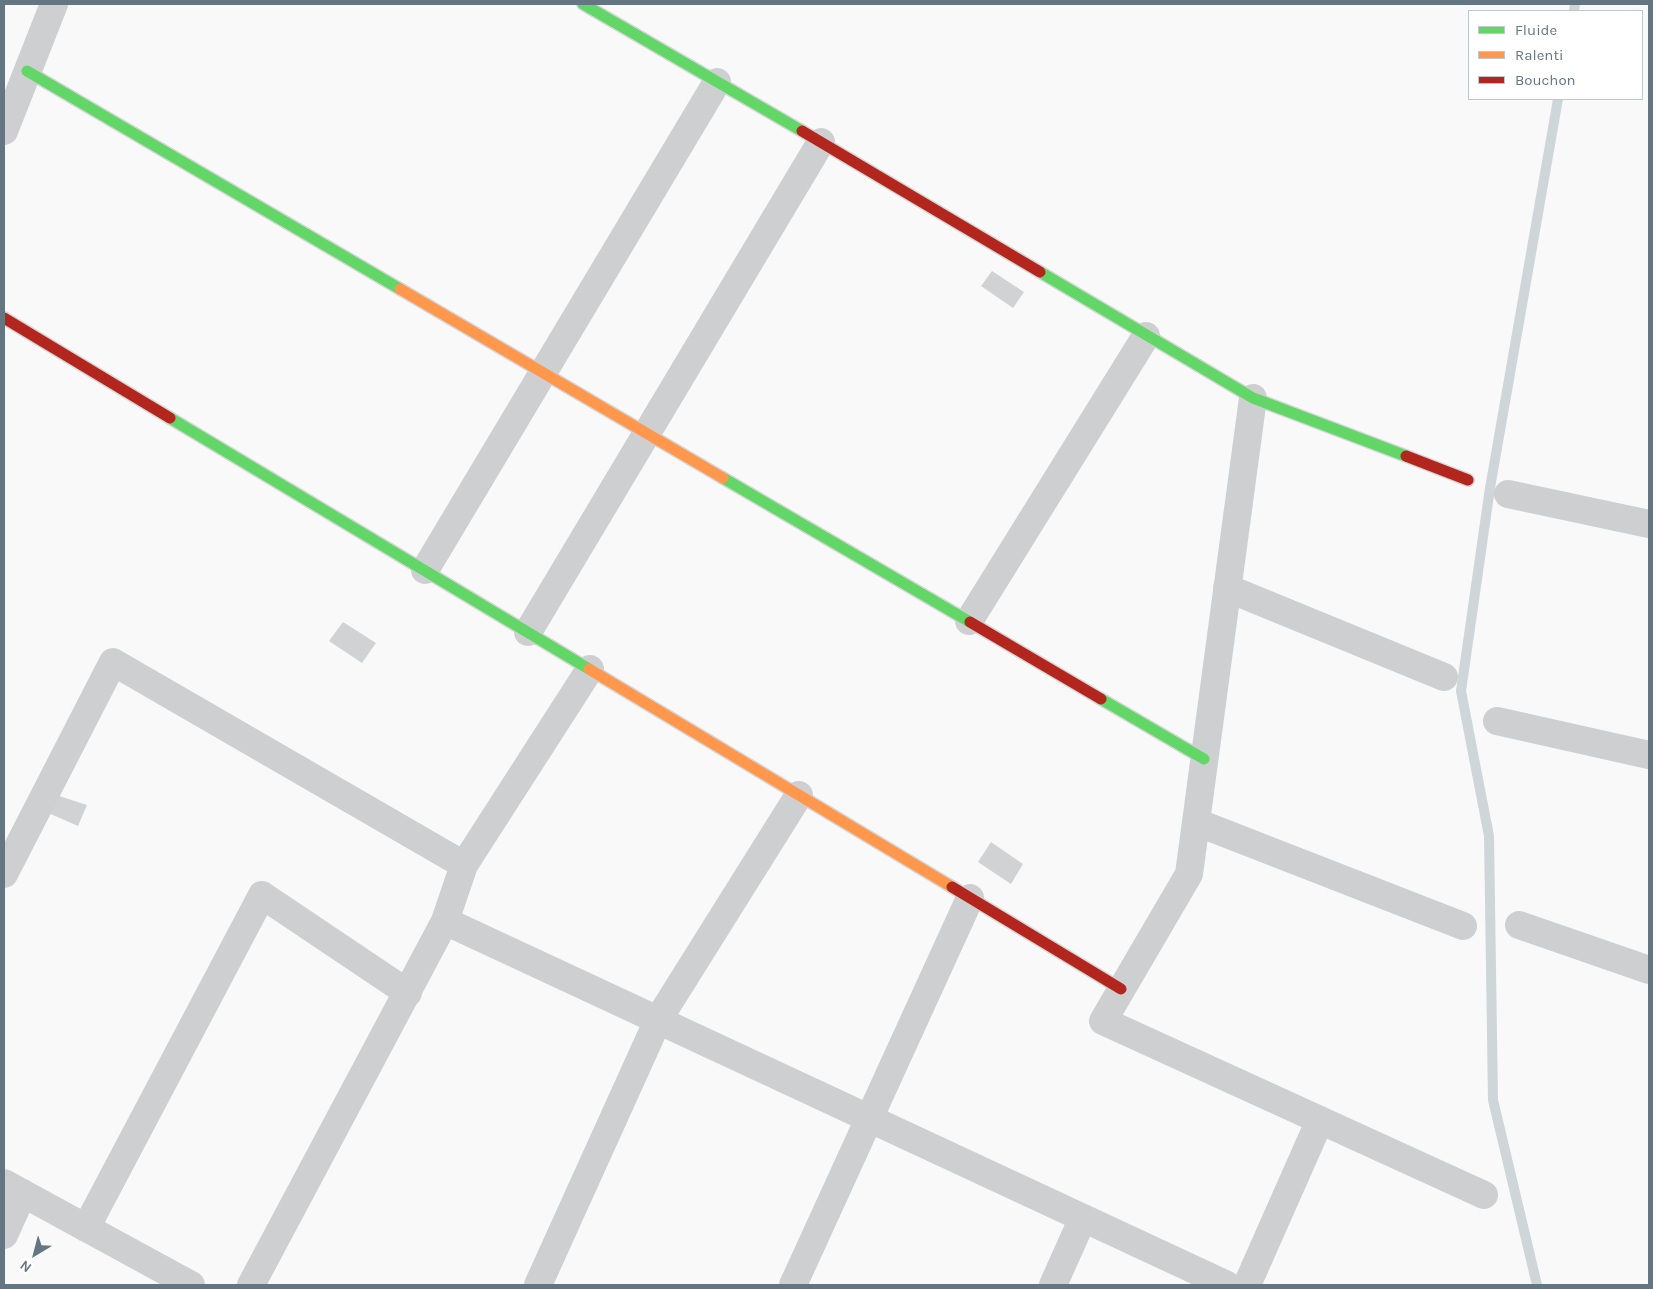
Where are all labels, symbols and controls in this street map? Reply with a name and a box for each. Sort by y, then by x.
legend [1468,10,1643,100]
text: Fluide [1515,21,1557,39]
text: Ralenti [1515,46,1564,64]
text: Bouchon [1515,71,1576,89]
north arrow [10,1229,60,1279]
text: N [17,1257,35,1276]

